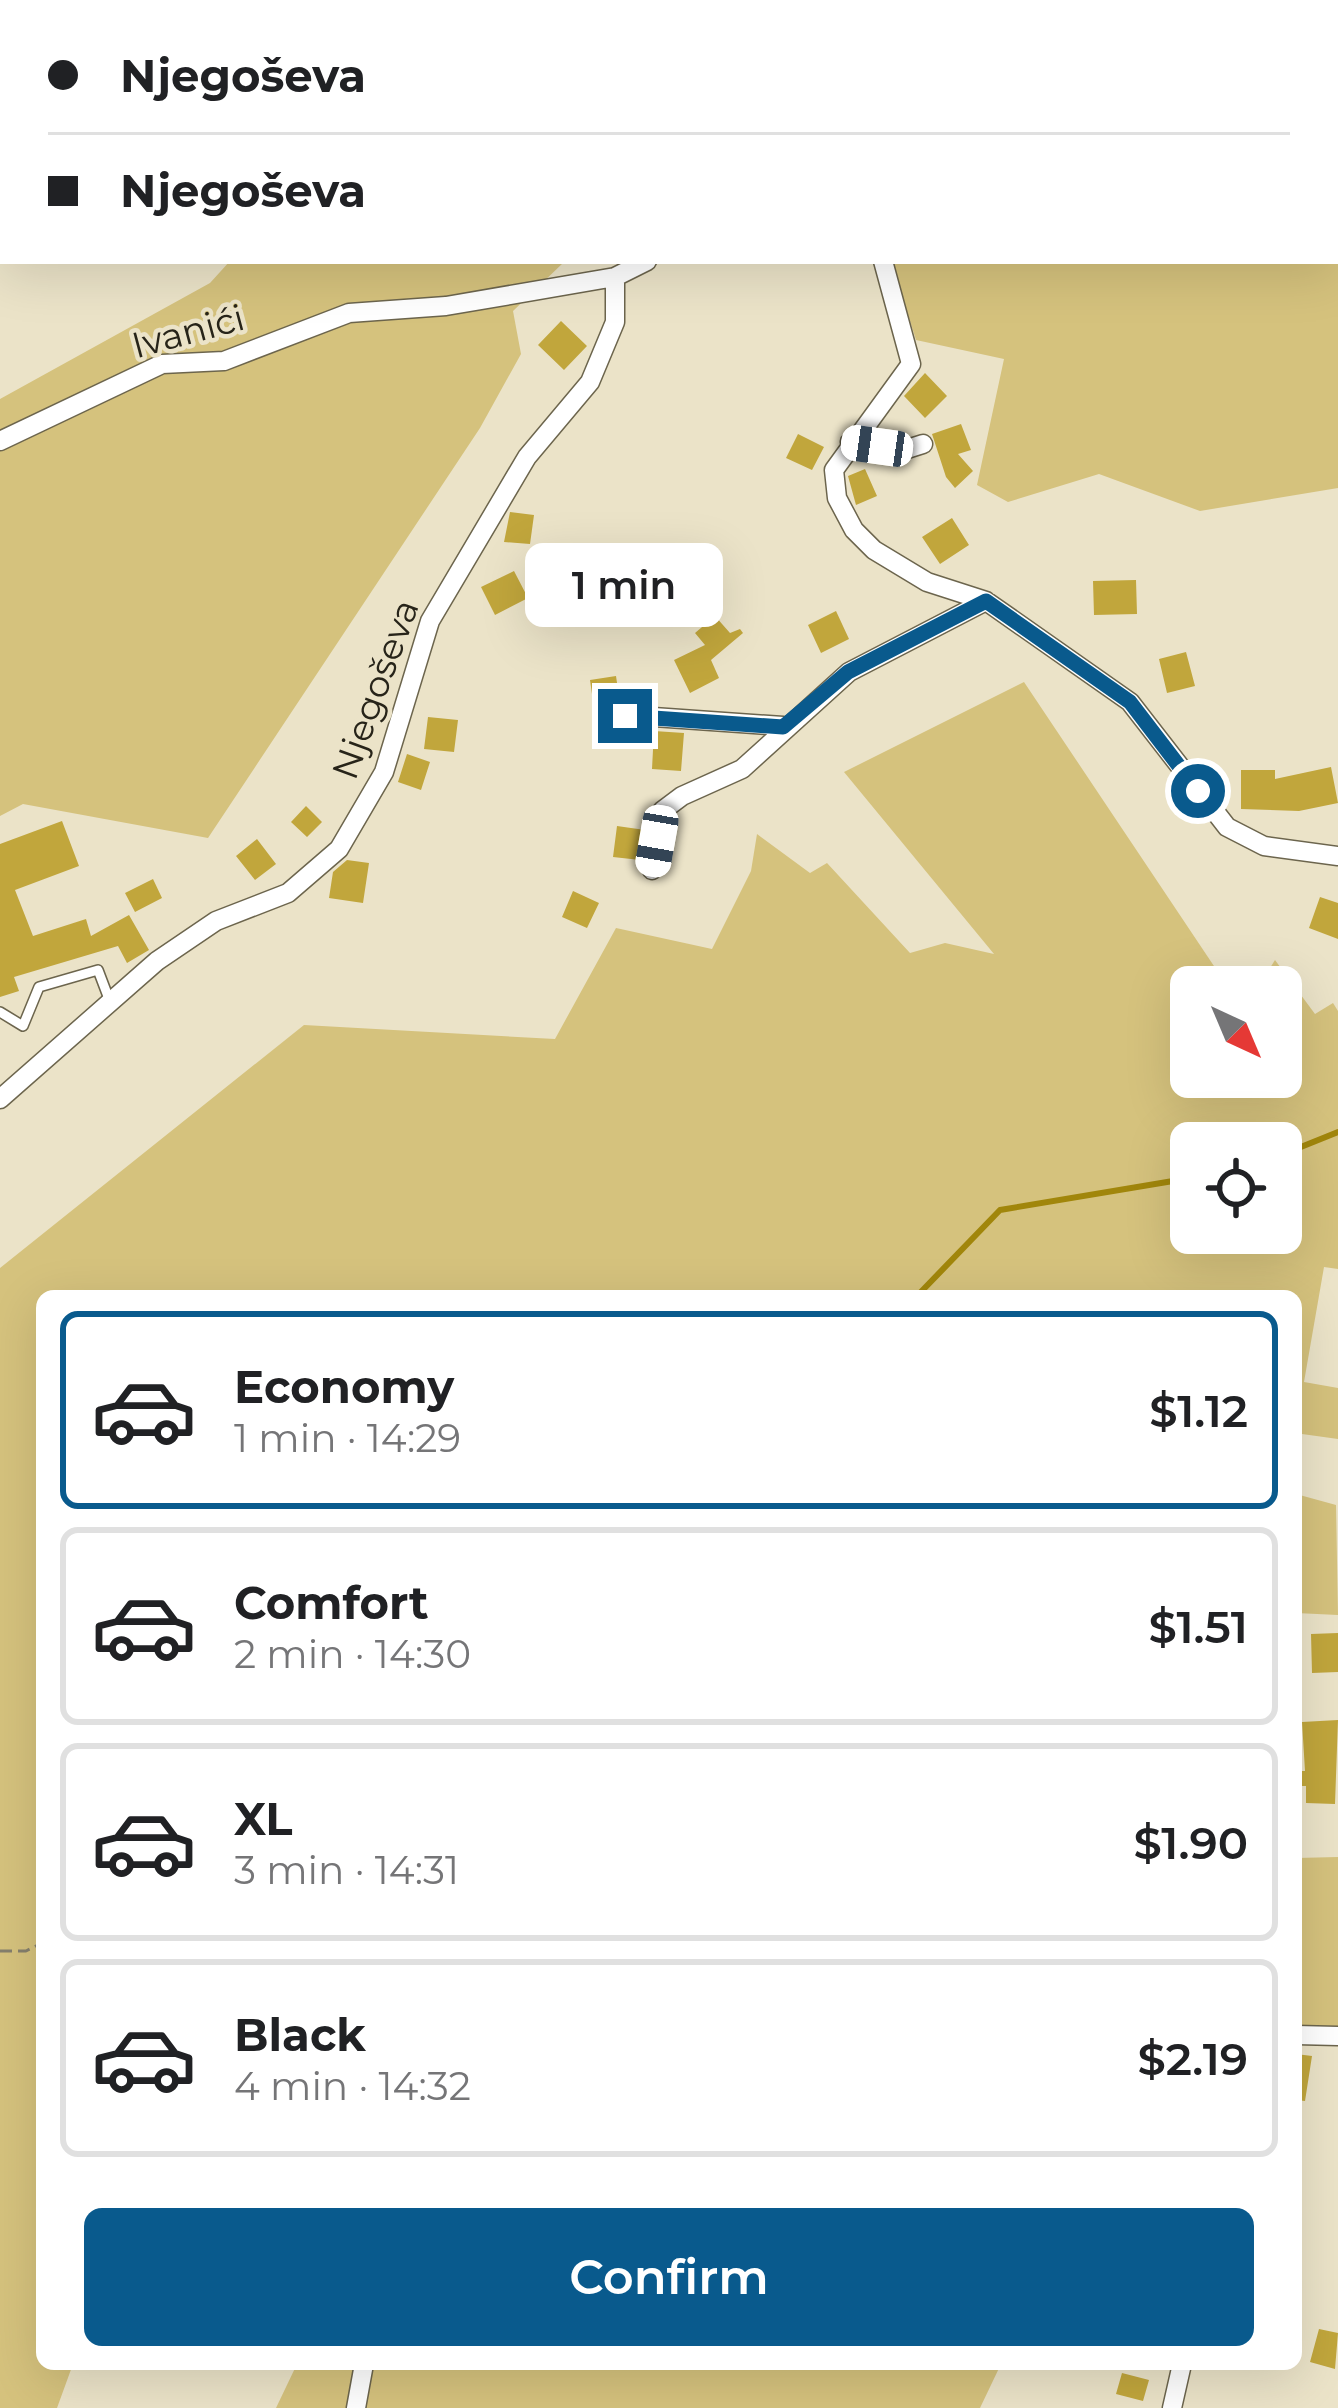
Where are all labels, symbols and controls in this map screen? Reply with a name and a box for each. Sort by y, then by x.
text: Njegoševa [120,48,366,103]
text: Njegoševa [120,163,366,218]
street label: Ivanići [127,295,249,367]
car [839,423,915,469]
callout: 1 min [526,542,724,626]
text: 1 min [572,561,676,609]
street label: Njegoševa [322,593,428,785]
route end [598,689,652,743]
route start [1171,764,1225,818]
car [633,802,681,880]
north arrow [1170,966,1302,1098]
map controls [1170,966,1302,1254]
button: locate [1170,1122,1302,1254]
icon: car [90,1356,198,1464]
text: Economy [234,1359,454,1414]
text: $1.12 [1149,1383,1248,1438]
text: 1 min · 14:29 [234,1414,461,1462]
icon: car [90,1572,198,1680]
text: Comfort [234,1575,429,1630]
text: $1.51 [1149,1599,1248,1654]
text: 2 min · 14:30 [234,1630,471,1678]
icon: car [90,1788,198,1896]
text: XL [234,1791,292,1846]
text: $1.90 [1134,1815,1248,1870]
text: 3 min · 14:31 [234,1846,459,1894]
icon: car [90,2004,198,2112]
text: Black [234,2007,366,2062]
text: $2.19 [1137,2031,1248,2086]
text: 4 min · 14:32 [234,2062,471,2110]
button: Confirm [84,2208,1254,2346]

